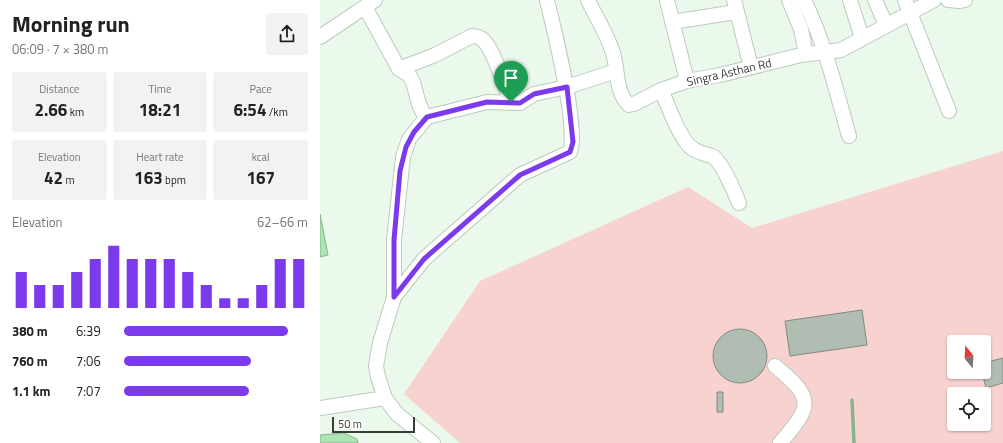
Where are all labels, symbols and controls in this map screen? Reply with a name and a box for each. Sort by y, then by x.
text: Morning run [12,7,130,41]
button: share [266,13,308,55]
text: 06:09 · 7 × 380 m [12,39,108,59]
street label: Singra Asthan Rd [685,53,773,91]
pin [494,61,528,102]
icon: arrive [500,67,522,89]
text: Distance [39,81,79,97]
text: Time [149,81,171,97]
text: Pace [250,81,272,97]
text: 2.66 [34,97,67,123]
text: 18:21 [139,97,181,123]
text: 6:54 [233,97,266,123]
text: km [67,104,84,120]
text: /km [266,104,288,120]
text: Elevation [38,149,81,165]
text: Heart rate [136,149,184,165]
text: kcal [252,149,270,165]
text: 42 [44,165,63,191]
text: 163 [134,165,163,191]
text: 167 [246,165,275,191]
text: m [63,172,75,188]
text: bpm [163,172,186,188]
text: Elevation [12,212,63,232]
text: 62–66 m [257,212,308,232]
text: 380 m [12,321,48,341]
text: 6:39 [76,321,101,341]
north arrow [947,335,991,379]
map controls [947,335,991,431]
text: 760 m [12,351,48,371]
text: 7:06 [76,351,101,371]
text: 1.1 km [12,381,50,401]
text: 7:07 [76,381,101,401]
button: locate [947,387,991,431]
scale bar [332,415,415,434]
text: 50 m [338,416,362,432]

